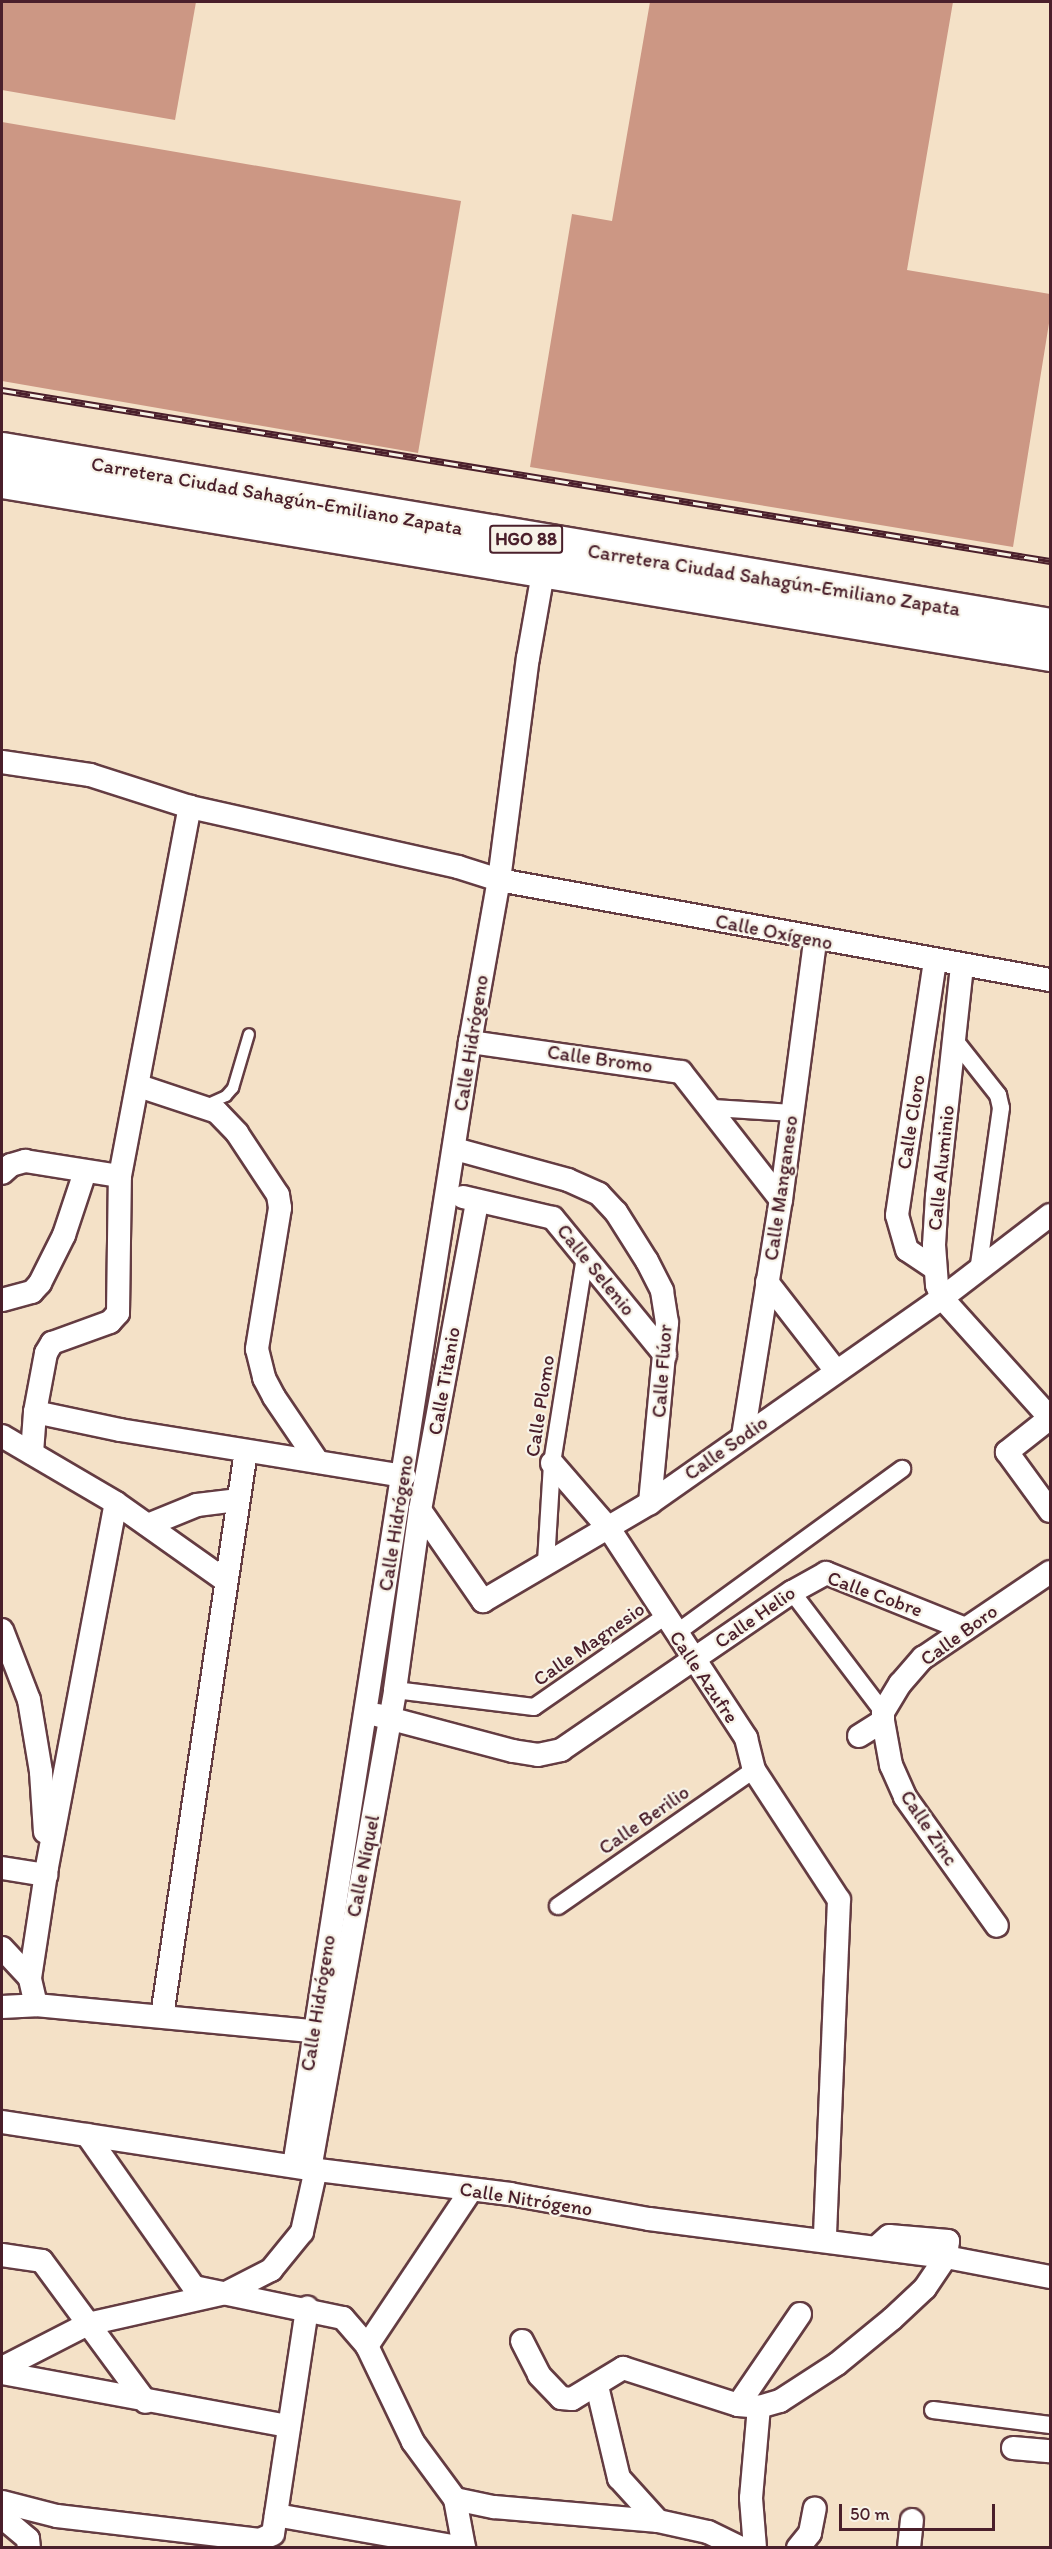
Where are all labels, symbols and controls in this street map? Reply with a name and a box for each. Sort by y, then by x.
street label: Carretera Ciudad Sahagún-Emiliano Zapata [89,451,465,541]
road number: HGO 88 [488,524,564,554]
street label: Carretera Ciudad Sahagún-Emiliano Zapata [586,539,962,621]
street label: Calle Oxígeno [713,909,835,955]
street label: Calle Hidrógeno [448,973,494,1113]
street label: Calle Bromo [546,1040,654,1078]
street label: Calle Cloro [892,1073,930,1171]
street label: Calle Aluminio [922,1104,960,1232]
street label: Calle Manganeso [759,1114,803,1262]
street label: Calle Selenio [552,1220,640,1320]
street label: Calle Flúor [647,1324,677,1418]
street label: Calle Titanio [423,1326,465,1436]
street label: Calle Plomo [520,1354,560,1458]
street label: Calle Sodio [680,1411,772,1485]
street label: Calle Hidrógeno [373,1453,419,1593]
street label: Calle Cobre [824,1566,926,1622]
street label: Calle Helio [710,1581,800,1653]
street label: Calle Magnesio [529,1597,649,1691]
street label: Calle Boro [916,1599,1002,1671]
street label: Calle Azufre [664,1626,744,1728]
street label: Calle Berilio [594,1780,694,1860]
street label: Calle Zinc [895,1786,963,1870]
street label: Calle Níquel [341,1813,385,1919]
street label: Calle Hidrógeno [295,1933,341,2073]
street label: Calle Nitrógeno [458,2177,594,2221]
scale bar [842,2492,998,2530]
text: 50 m [850,2503,890,2525]

